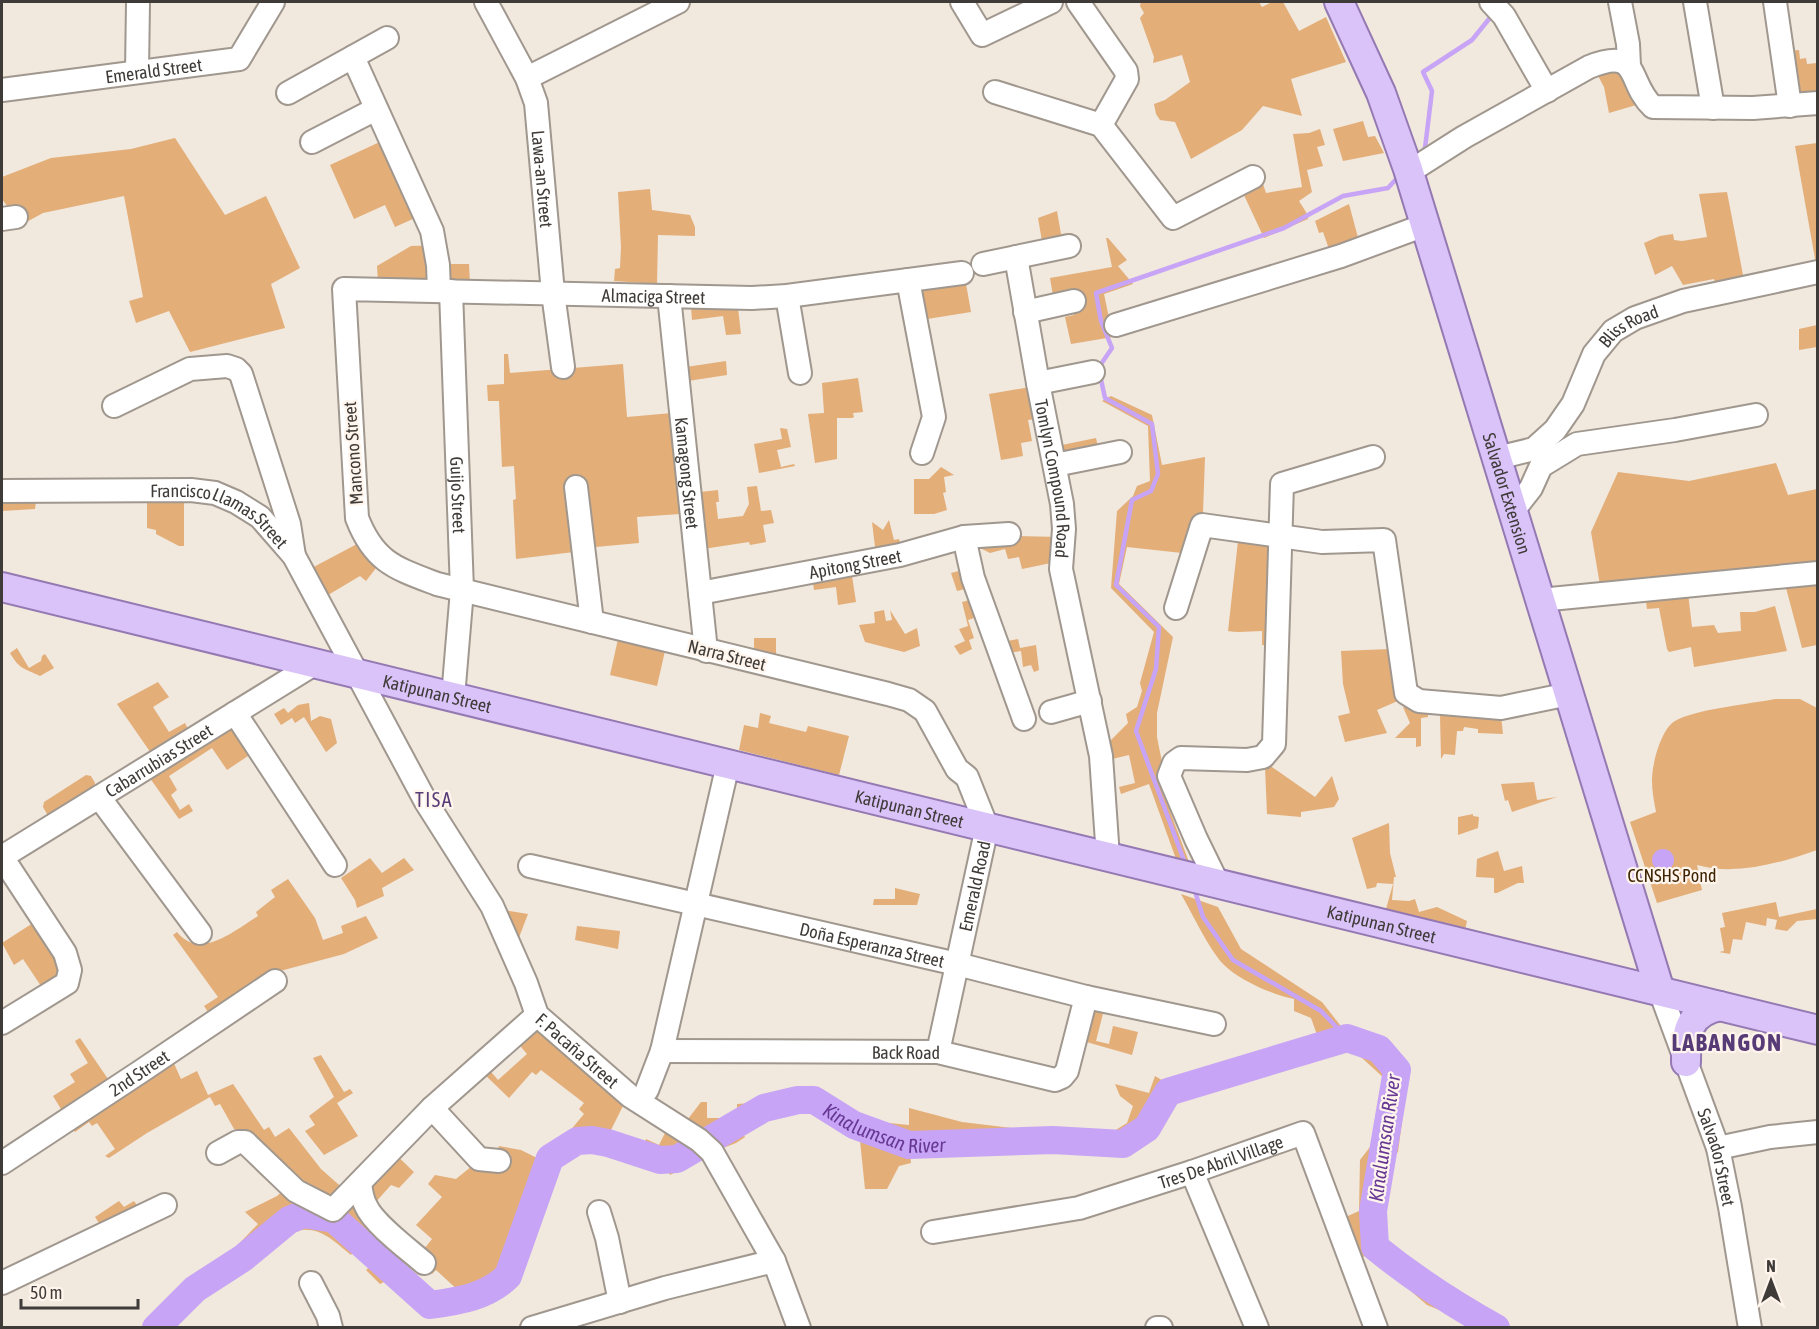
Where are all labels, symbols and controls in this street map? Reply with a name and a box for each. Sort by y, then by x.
street label: Emerald Street [104,53,203,87]
street label: Lawa-an Street [528,129,558,228]
street label: Almaciga Street [602,284,706,307]
street label: Bliss Road [1594,300,1661,351]
street label: Tomlyn Compound Road [1031,397,1075,559]
street label: Mancono Street [339,401,367,505]
street label: Kamagong Street [671,416,704,530]
street label: Salvador Extension [1479,430,1536,556]
street label: Guijo Street [447,456,470,534]
street label: Francisco Llamas Street [150,479,293,552]
street label: Apitong Street [807,544,903,583]
street label: Narra Street [686,635,768,675]
street label: Katipunan Street [381,670,494,717]
street label: Cabarrubias Street [101,719,216,801]
street label: Katipunan Street [853,785,966,832]
district label: TISA [415,788,453,811]
street label: Emerald Road [954,839,994,933]
park label: CCNSHS Pond [1628,865,1716,886]
street label: Katipunan Street [1325,900,1438,947]
street label: Doña Esperanza Street [798,918,946,971]
street label: F. Pacaña Street [532,1008,623,1092]
district label: LABANGON [1671,1029,1783,1056]
street label: Back Road [872,1041,940,1063]
street label: 2nd Street [105,1045,173,1100]
water label: Kinalumsan River [1364,1072,1404,1203]
water label: Kinalumsan River [819,1097,947,1157]
street label: Salvador Street [1694,1105,1740,1208]
street label: Tres De Abril Village [1156,1130,1286,1193]
north arrow [1741,1251,1801,1311]
text: N [1766,1257,1776,1275]
scale bar [21,1272,138,1310]
text: 50 m [30,1282,62,1303]

